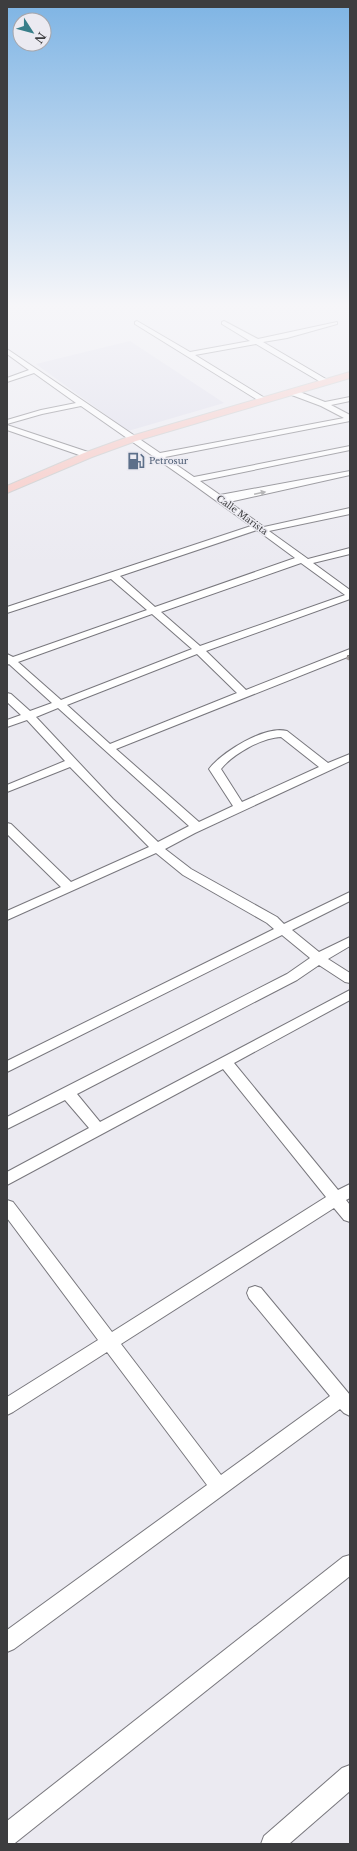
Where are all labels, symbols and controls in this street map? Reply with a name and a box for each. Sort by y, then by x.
north arrow [12,12,52,52]
text: N [31,30,49,47]
fuel station icon: Petrosur [126,451,146,471]
place label: Petrosur [149,455,189,466]
one-way arrow [254,489,266,495]
street label: Calle Marista [215,492,270,537]

